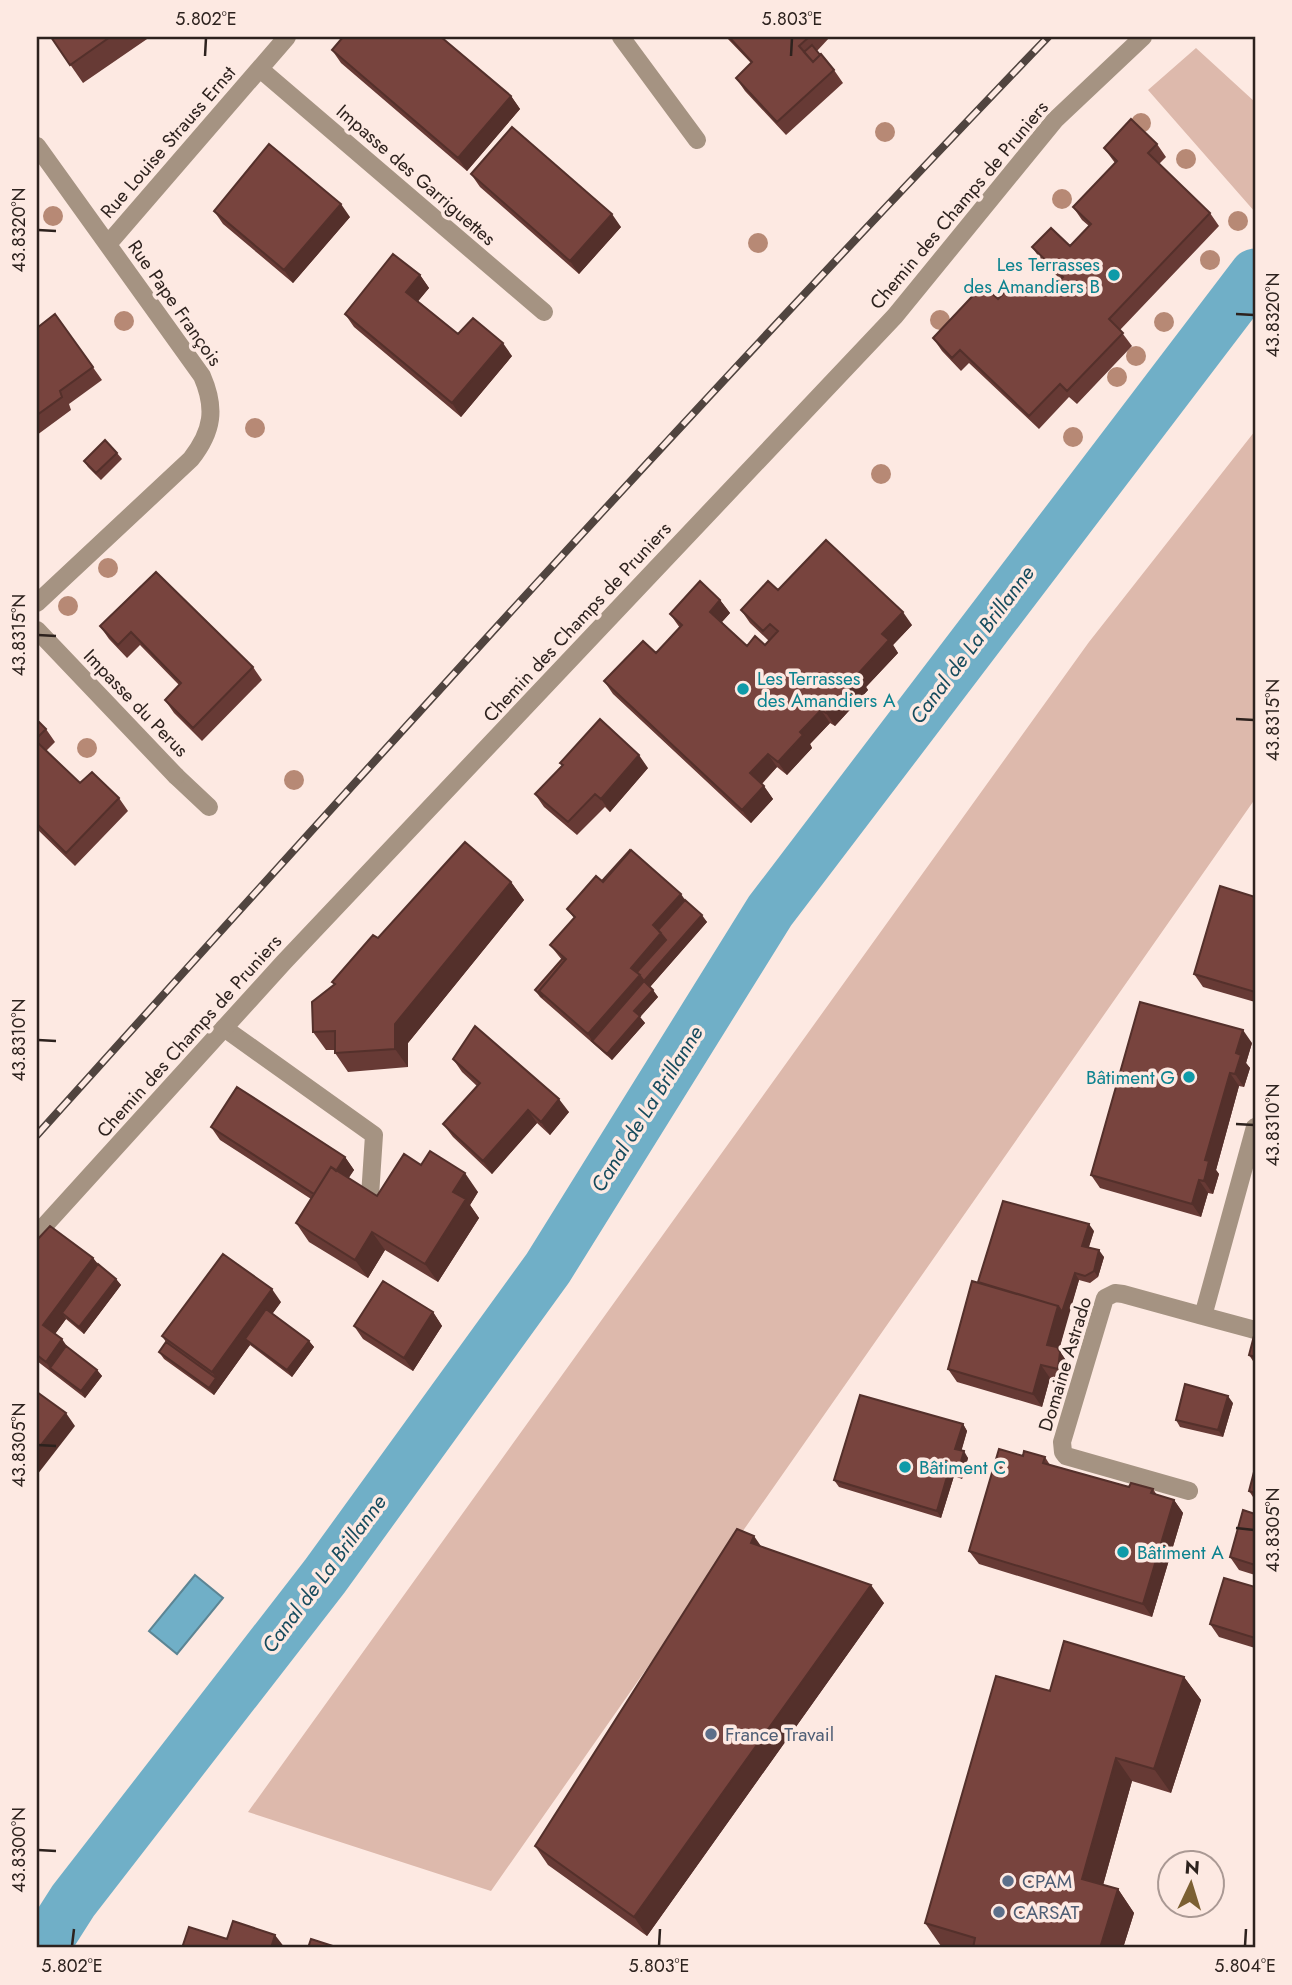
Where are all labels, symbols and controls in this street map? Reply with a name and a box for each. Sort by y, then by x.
text: 5.802°E [175,6,237,32]
text: 5.803°E [762,6,822,32]
street label: Rue Louise Strauss Ernst [94,60,242,224]
street label: Chemin des Champs de Pruniers [863,95,1055,315]
street label: Impasse des Garriguettes [330,98,502,252]
text: 43.8320°N [6,187,32,273]
street label: Rue Pape François [121,235,229,372]
place label: Les Terrasses des Amandiers B [964,251,1100,300]
marker: Les Terrasses des Amandiers B [1106,267,1122,283]
text: 43.8320°N [1260,272,1286,358]
street label: Chemin des Champs de Pruniers [477,516,677,728]
water label: Canal de La Brillanne [903,559,1042,730]
text: 43.8315°N [6,594,32,676]
street label: Impasse du Perus [77,643,195,763]
place label: Les Terrasses des Amandiers A [757,665,896,714]
text: 43.8315°N [1260,679,1286,761]
marker: Les Terrasses des Amandiers A [735,681,751,697]
street label: Chemin des Champs de Pruniers [90,928,288,1144]
text: 43.8310°N [6,999,32,1081]
water label: Canal de La Brillanne [584,1020,711,1198]
place label: Bâtiment G [1086,1064,1175,1091]
marker: Bâtiment G [1181,1069,1197,1085]
text: 43.8310°N [1260,1084,1286,1166]
street label: Domaine Astrado [1032,1293,1098,1435]
text: 43.8305°N [6,1402,32,1488]
place label: Bâtiment C [919,1454,1006,1481]
marker: Bâtiment C [897,1459,913,1475]
text: 43.8305°N [1260,1487,1286,1573]
water label: Canal de La Brillanne [255,1488,394,1659]
place label: Bâtiment A [1137,1539,1224,1566]
marker: Bâtiment A [1115,1544,1131,1560]
place label: France Travail [725,1721,834,1748]
marker: France Travail [703,1726,719,1742]
text: 43.8300°N [6,1807,32,1893]
north arrow [1156,1848,1226,1918]
text: N [1184,1854,1201,1882]
place label: CPAM [1022,1868,1072,1895]
marker: CPAM [1000,1873,1016,1889]
place label: CARSAT [1013,1899,1080,1926]
marker: CARSAT [991,1904,1007,1920]
text: 5.802°E [41,1953,103,1979]
text: 5.803°E [629,1953,689,1979]
text: 5.804°E [1214,1953,1276,1979]

